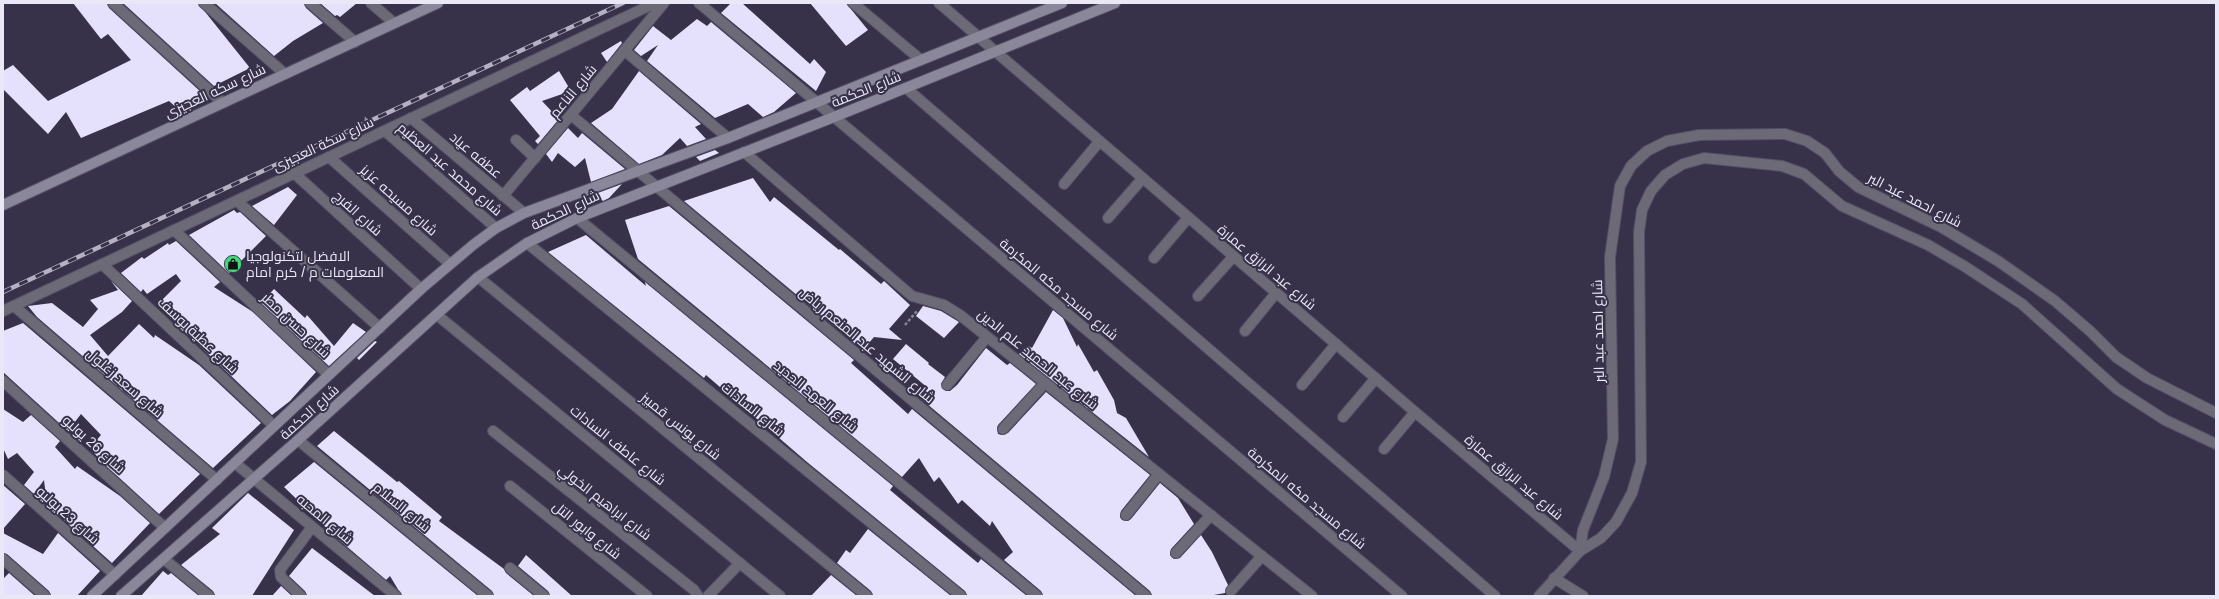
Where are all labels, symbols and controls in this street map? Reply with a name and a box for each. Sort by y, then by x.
street label: شارع سكه العجيزى [162,61,268,122]
street label: شارع الناعم [546,61,601,122]
street label: شارع الحكمة [829,68,904,111]
street label: شارع سكة العجيزى [270,114,376,175]
street label: شارع محمد عبد العظيم [393,119,506,220]
street label: عطفه عياد [447,129,505,181]
street label: شارع مسيحه عزيز [356,161,441,240]
street label: شارع احمد عبد البر [1864,169,1965,231]
street label: شارع الفرج [330,187,386,240]
street label: شارع الحكمة [528,187,602,234]
street label: شارع عبد الرازق عمارة [1214,221,1320,314]
street label: شارع مسجد مكه المكرمة [996,235,1121,344]
place label: الافضل لتكنولوجيا المعلومات م / كرم امام [246,248,384,282]
shop icon: الافضل لتكنولوجيا المعلومات م / كرم امام [223,254,243,274]
street label: شارع احمد عبد البر [1589,279,1608,384]
street label: شارع الشهيد عبد المنعم رياض [795,284,938,408]
street label: شارع حسن مطر [257,288,334,362]
street label: شارع عطية يوسف [154,294,242,377]
street label: شارع عبد الحميد علم الدين [973,306,1101,414]
street label: شارع سعد زغلول [83,345,167,421]
street label: شارع العهد الجديد [770,357,861,435]
street label: شارع السادات [718,379,788,440]
street label: شارع الحكمة [276,381,342,443]
street label: شارع يونس قمبيز [636,388,724,464]
street label: شارع عاطف السادات [567,402,669,489]
street label: شارع 26 يوليو [59,412,128,477]
street label: شارع عبد الرازق عمارة [1461,431,1567,524]
street label: شارع مسجد مكه المكرمة [1244,444,1369,553]
street label: شارع ابراهيم الخولي [553,461,655,546]
street label: شارع السلام [369,479,434,536]
street label: شارع 23 يوليو [33,483,102,548]
street label: شارع المحبه [293,491,356,548]
street label: شارع وابور التل [549,498,624,563]

